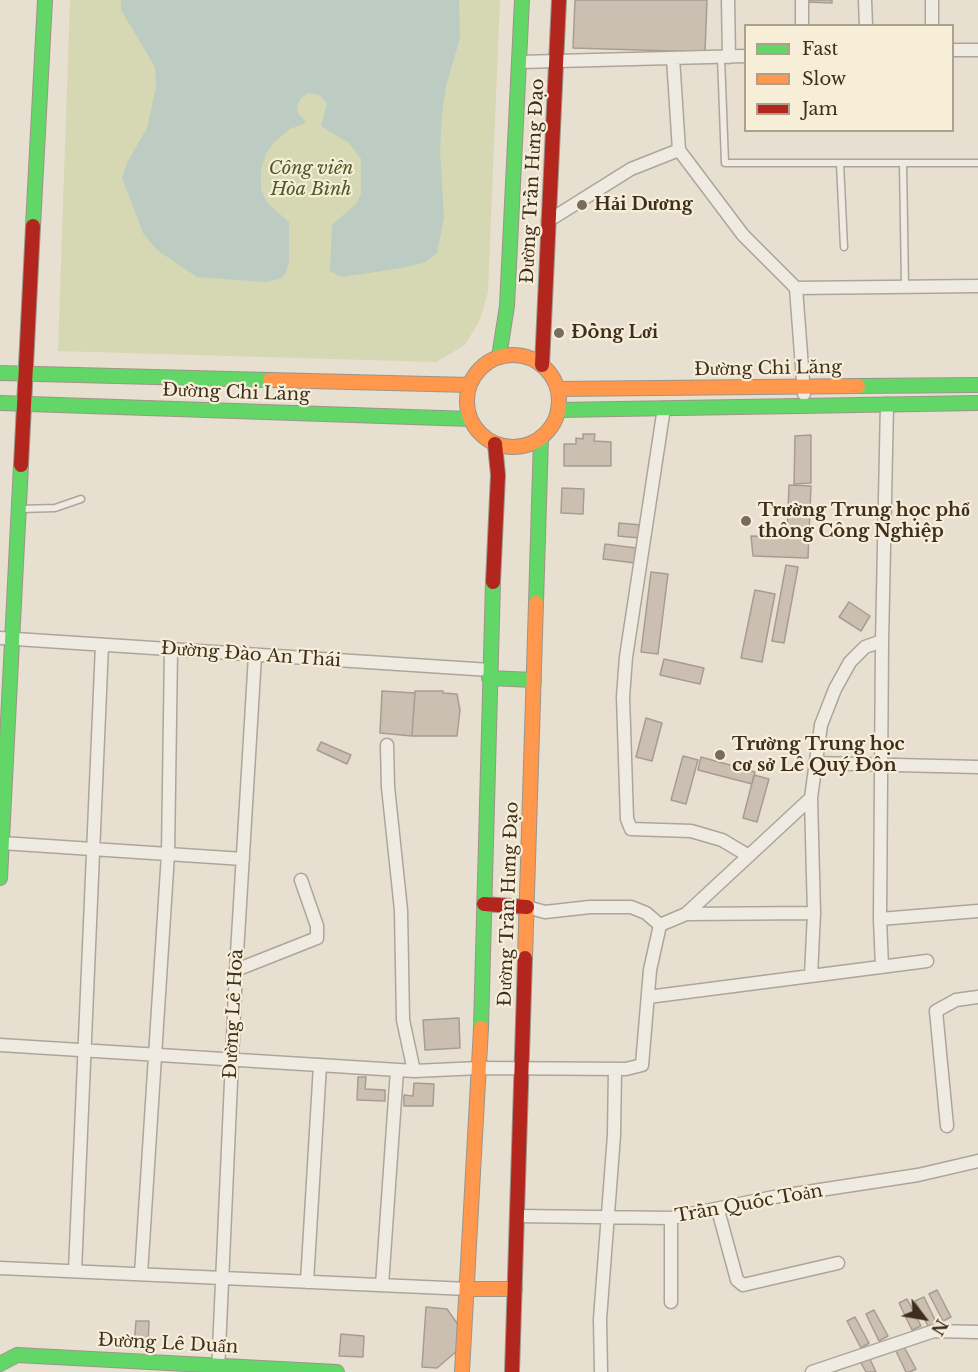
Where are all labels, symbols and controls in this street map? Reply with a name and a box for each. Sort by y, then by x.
legend [744,24,954,132]
text: Fast [802,38,838,60]
text: Slow [802,68,846,90]
street label: Đường Trần Hưng Đạo [517,78,549,284]
text: Jam [802,98,838,120]
park label: Công viên Hòa Bình [269,158,353,201]
place label: Hải Dương [594,194,693,216]
marker: Hải Dương [575,198,589,212]
place label: Đồng Lơi [571,322,658,344]
marker: Đồng Lơi [552,326,566,340]
street label: Đường Chi Lăng [694,357,842,381]
street label: Đường Chi Lăng [162,380,310,406]
place label: Trường Trung học phổ thông Công Nghiệp [758,500,970,542]
marker: Trường Trung học phổ thông Công Nghiệp [739,514,753,528]
street label: Đường Đào An Thái [160,638,342,672]
place label: Trường Trung học cơ sở Lê Quý Đôn [732,734,905,777]
marker: Trường Trung học cơ sở Lê Quý Đôn [713,748,727,762]
street label: Đường Trần Hưng Đạo [495,801,523,1007]
street label: Đường Lê Hoà [220,949,248,1079]
street label: Trần Quốc Toản [673,1180,825,1228]
north arrow [894,1288,954,1348]
text: N [927,1316,952,1339]
street label: Đường Lê Duẩn [97,1330,239,1358]

